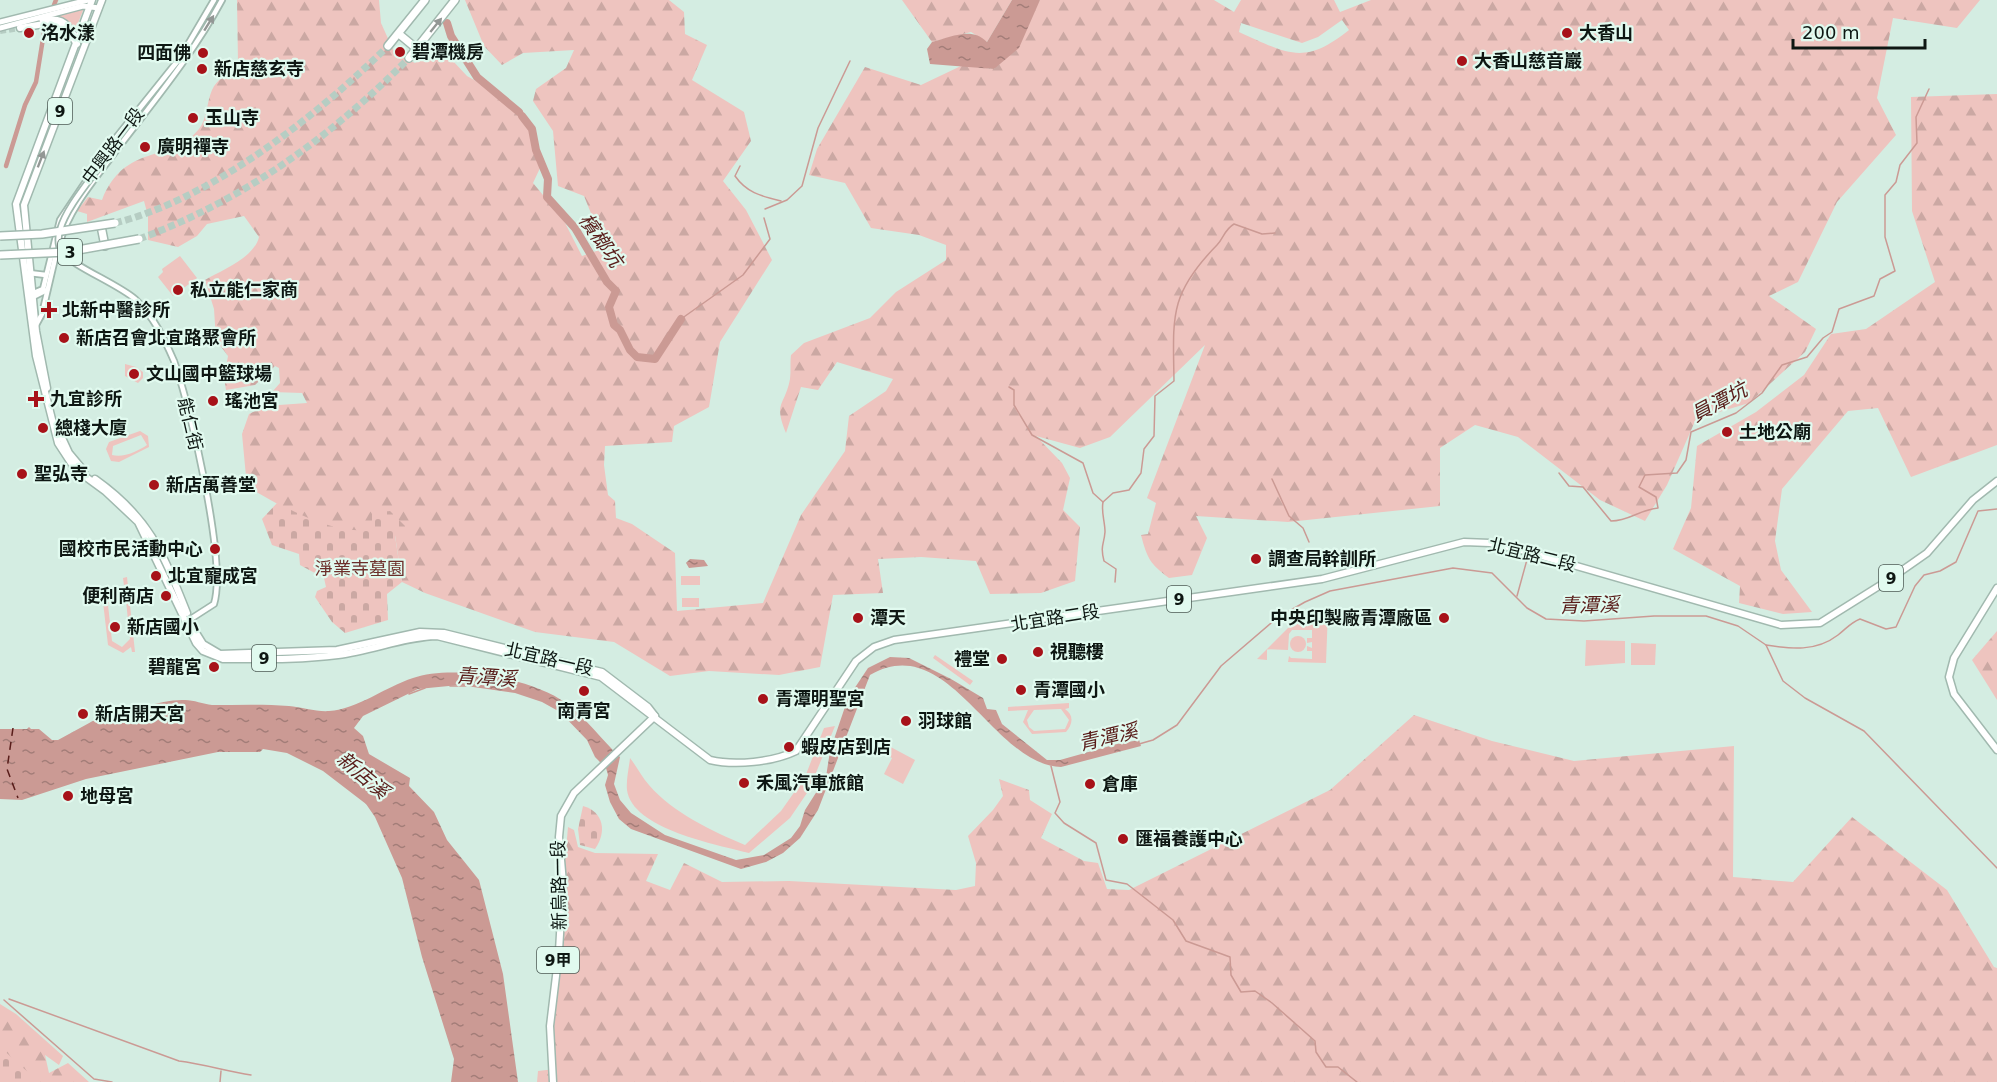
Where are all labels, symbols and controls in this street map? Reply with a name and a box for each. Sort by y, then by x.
scale bar [1793,12,1925,50]
one-way arrow [203,15,214,31]
one-way arrow [430,17,442,32]
place label: 洺水漾 [41,22,95,43]
place label: 大香山 [1579,22,1633,43]
text: 200 m [1802,22,1860,43]
marker: 洺水漾 [22,26,36,40]
marker: 大香山 [1560,26,1574,40]
place label: 碧潭機房 [412,41,484,62]
place label: 四面佛 [137,42,191,63]
marker: 碧潭機房 [393,45,407,59]
marker: 四面佛 [196,46,210,60]
place label: 大香山慈音巖 [1474,50,1582,71]
marker: 大香山慈音巖 [1455,54,1469,68]
place label: 新店慈玄寺 [214,58,304,79]
marker: 新店慈玄寺 [195,62,209,76]
road number: 9 [48,98,72,124]
street label: 中興路一段 [77,103,148,188]
place label: 玉山寺 [205,107,259,128]
marker: 玉山寺 [186,111,200,125]
place label: 廣明禪寺 [157,136,229,157]
marker: 廣明禪寺 [138,140,152,154]
one-way arrow [37,149,47,167]
water label: 檳榔坑 [574,209,630,274]
road number: 3 [58,239,82,265]
place label: 私立能仁家商 [190,279,298,300]
marker: 私立能仁家商 [171,283,185,297]
place label: 北新中醫診所 [62,299,170,320]
marker: 北新中醫診所 [40,301,58,319]
place label: 新店召會北宜路聚會所 [76,327,256,348]
marker: 新店召會北宜路聚會所 [57,331,71,345]
place label: 文山國中籃球場 [146,363,272,384]
marker: 文山國中籃球場 [127,367,141,381]
water label: 員潭坑 [1687,376,1754,427]
place label: 九宜診所 [50,388,122,409]
marker: 九宜診所 [27,390,45,408]
place label: 瑤池宮 [225,390,279,411]
marker: 瑤池宮 [206,394,220,408]
street label: 能仁街 [174,395,207,453]
place label: 總棧大廈 [55,417,127,438]
marker: 總棧大廈 [36,421,50,435]
place label: 土地公廟 [1739,421,1811,442]
marker: 土地公廟 [1720,425,1734,439]
place label: 聖弘寺 [34,463,88,484]
marker: 聖弘寺 [15,467,29,481]
place label: 新店萬善堂 [166,474,256,495]
marker: 新店萬善堂 [147,478,161,492]
street label: 北宜路二段 [1486,533,1578,576]
place label: 國校市民活動中心 [59,538,203,559]
marker: 國校市民活動中心 [208,542,222,556]
place label: 調查局幹訓所 [1268,548,1376,569]
marker: 調查局幹訓所 [1249,552,1263,566]
park label: 淨業寺墓園 [315,558,405,579]
place label: 北宜寵成宮 [168,565,258,586]
road number: 9 [1879,565,1903,591]
marker: 北宜寵成宮 [149,569,163,583]
place label: 便利商店 [82,585,154,606]
road number: 9 [1167,586,1191,612]
marker: 便利商店 [159,589,173,603]
water label: 青潭溪 [1559,592,1622,618]
street label: 北宜路二段 [1009,600,1101,635]
place label: 潭天 [870,607,906,628]
place label: 中央印製廠青潭廠區 [1270,607,1432,628]
marker: 潭天 [851,611,865,625]
marker: 中央印製廠青潭廠區 [1437,611,1451,625]
place label: 新店國小 [127,616,199,637]
marker: 新店國小 [108,620,122,634]
street label: 北宜路一段 [503,638,595,679]
place label: 視聽樓 [1050,641,1104,662]
road number: 9 [252,645,276,671]
marker: 視聽樓 [1031,645,1045,659]
place label: 禮堂 [954,648,990,669]
marker: 禮堂 [995,652,1009,666]
place label: 碧龍宮 [148,656,202,677]
marker: 碧龍宮 [207,660,221,674]
water label: 青潭溪 [455,663,520,691]
place label: 青潭國小 [1033,679,1105,700]
marker: 青潭國小 [1014,683,1028,697]
marker: 南青宮 [577,684,591,698]
place label: 青潭明聖宮 [775,688,865,709]
marker: 青潭明聖宮 [756,692,770,706]
place label: 南青宮 [557,700,611,721]
place label: 新店開天宮 [95,703,185,724]
marker: 新店開天宮 [76,707,90,721]
place label: 羽球館 [918,710,972,731]
marker: 羽球館 [899,714,913,728]
water label: 青潭溪 [1076,718,1143,755]
place label: 蝦皮店到店 [801,736,891,757]
marker: 蝦皮店到店 [782,740,796,754]
water label: 新店溪 [332,747,396,805]
place label: 禾風汽車旅館 [756,772,864,793]
place label: 倉庫 [1102,773,1138,794]
marker: 禾風汽車旅館 [737,776,751,790]
marker: 倉庫 [1083,777,1097,791]
place label: 地母宮 [80,785,134,806]
marker: 地母宮 [61,789,75,803]
place label: 匯福養護中心 [1135,828,1243,849]
marker: 匯福養護中心 [1116,832,1130,846]
street label: 新烏路一段 [547,840,570,930]
road number: 9甲 [537,947,579,973]

